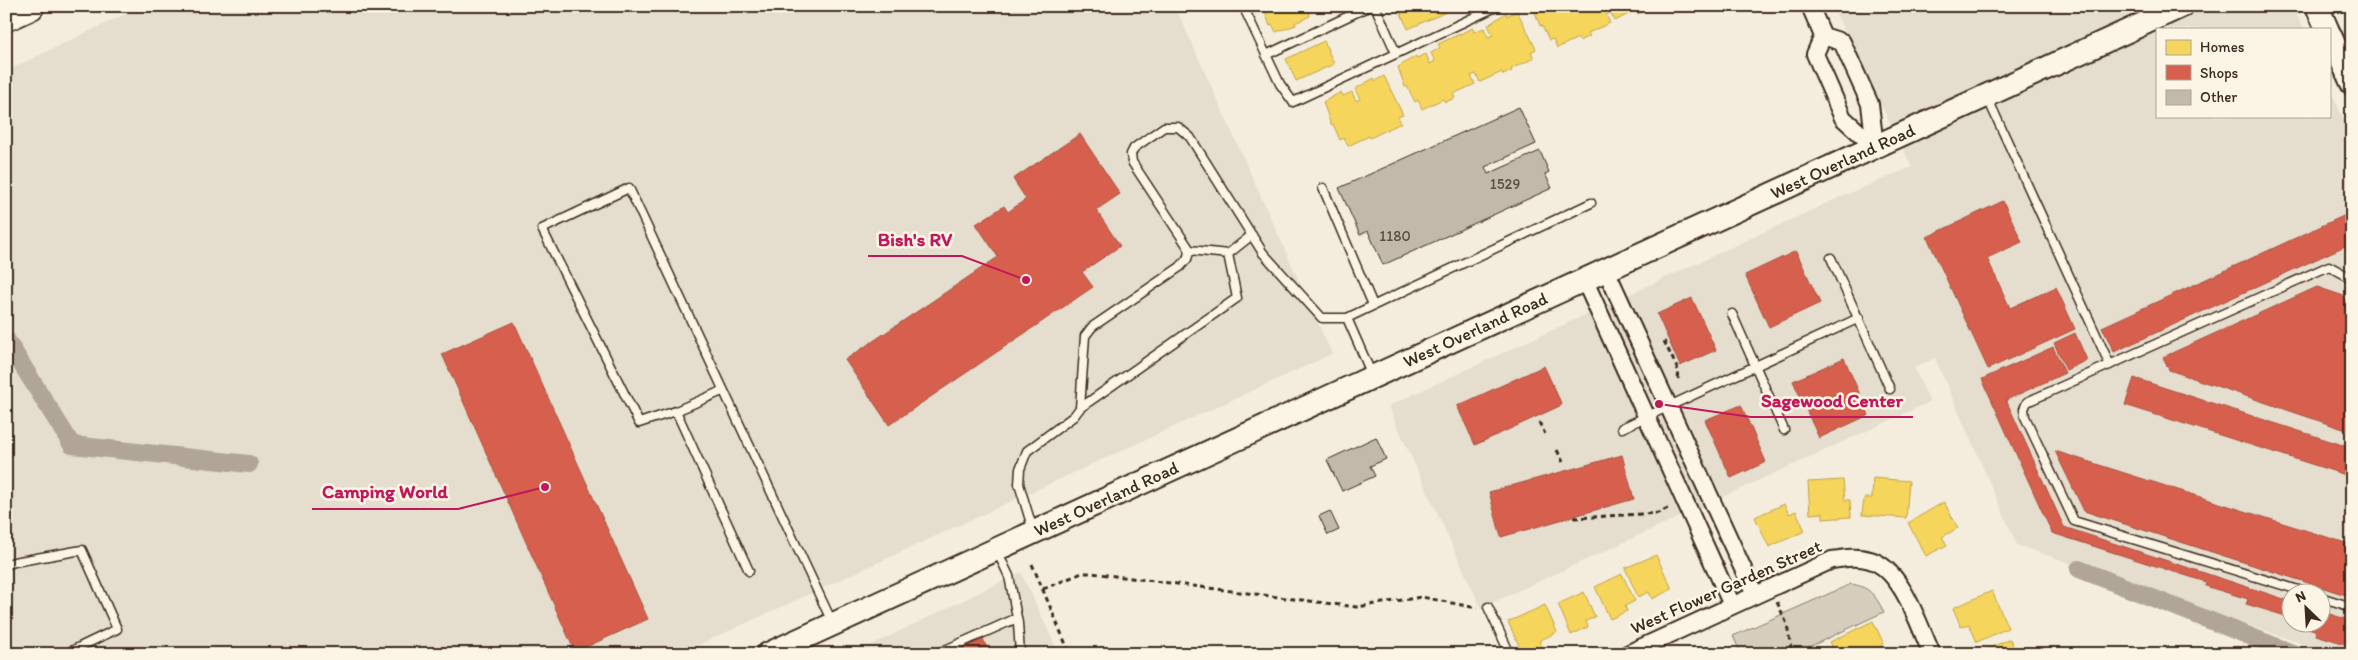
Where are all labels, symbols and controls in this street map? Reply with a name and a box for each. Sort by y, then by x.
legend [2156,28,2330,118]
text: Homes [2200,38,2245,56]
text: Shops [2200,64,2239,82]
text: Other [2200,88,2237,106]
street label: West Overland Road [1767,119,1919,204]
house number: 1529 [1490,175,1520,193]
callout: Bish's RV [868,222,962,256]
house number: 1180 [1379,227,1411,245]
text: Bish's RV [878,228,953,251]
street label: West Overland Road [1400,287,1551,372]
callout: Sagewood Center [1751,383,1913,417]
text: Sagewood Center [1761,389,1903,412]
street label: West Overland Road [1030,456,1182,542]
callout: Camping World [312,475,458,509]
text: Camping World [322,480,449,503]
street label: West Flower Garden Street [1627,535,1825,639]
north arrow [2280,582,2330,632]
text: N [2293,587,2309,606]

